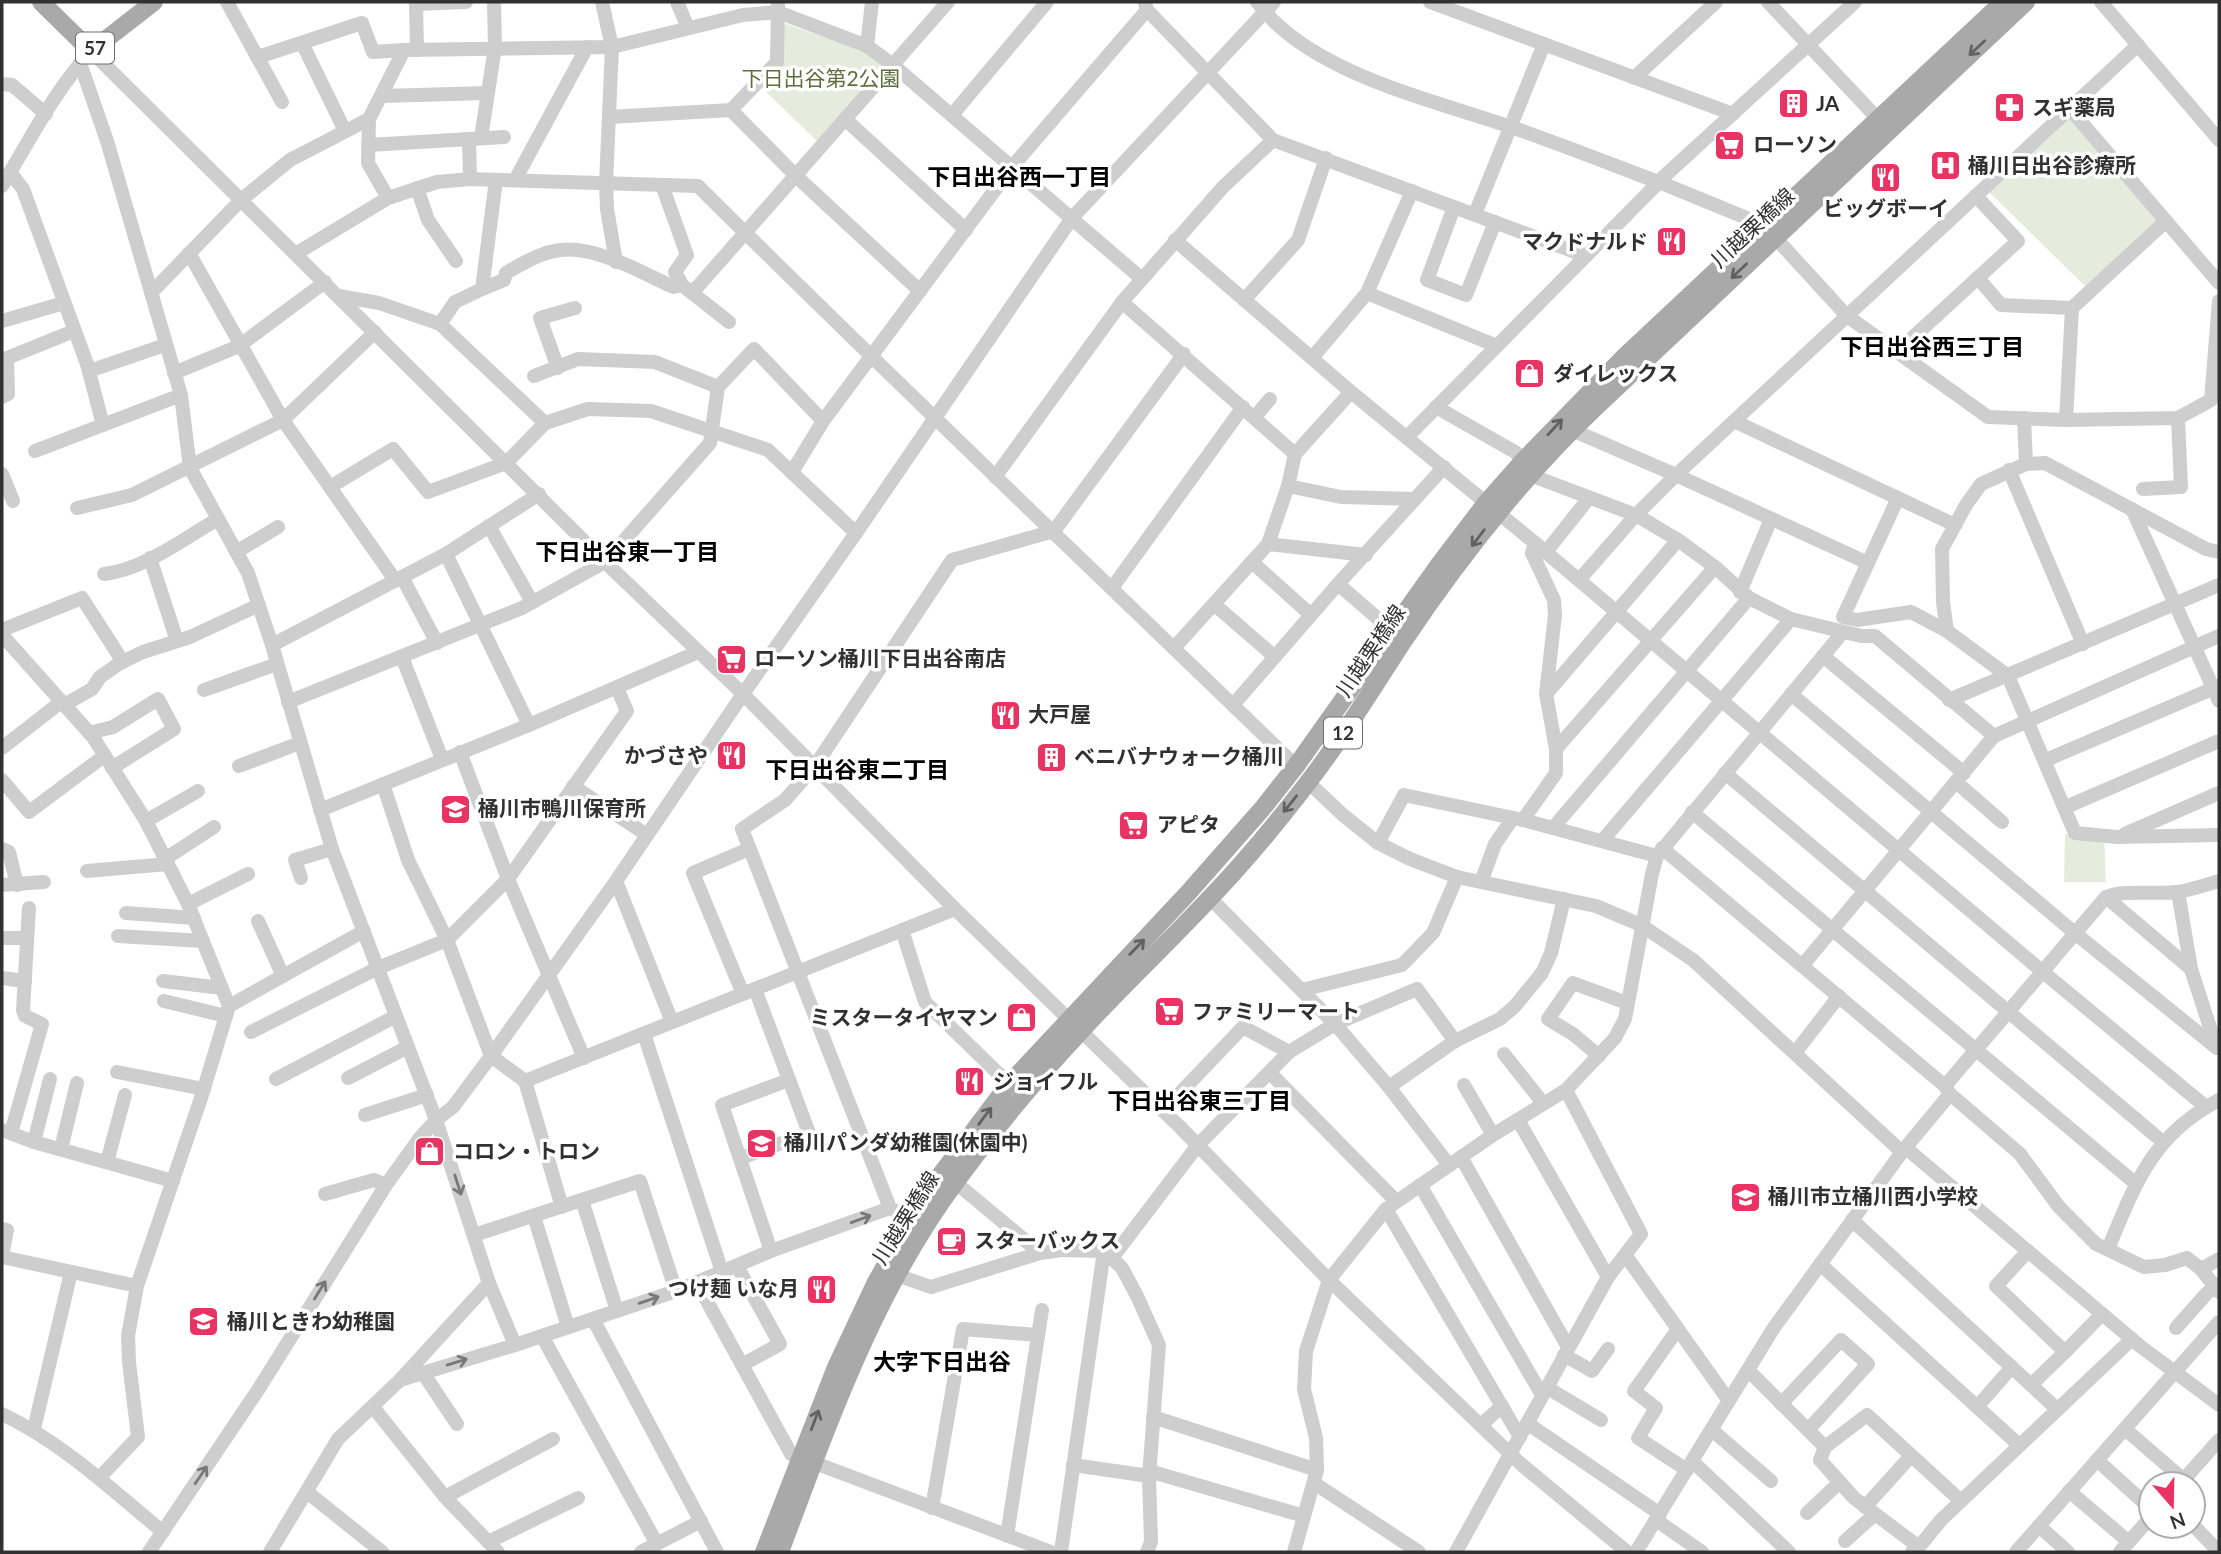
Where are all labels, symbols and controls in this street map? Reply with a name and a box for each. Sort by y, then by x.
road number: 57 [76,32,114,64]
one-way arrow [1969,40,1986,57]
park label: 下日出谷第2公園 [741,65,901,90]
building icon: JA [1776,87,1810,121]
place label: JA [1816,90,1840,115]
pharmacy icon: スギ薬局 [1992,91,2026,125]
place label: スギ薬局 [2032,94,2116,119]
supermarket icon: ローソン [1713,128,1747,162]
place label: ローソン [1753,131,1837,156]
hospital icon: 桶川日出谷診療所 [1928,149,1962,183]
place label: 桶川日出谷診療所 [1968,152,2136,177]
restaurant icon: ビッグボーイ [1869,160,1903,194]
district label: 下日出谷西一丁目 [927,162,1111,190]
street label: 川越栗橋線 [1705,182,1799,272]
place label: ビッグボーイ [1823,195,1949,220]
restaurant icon: マクドナルド [1654,225,1688,259]
place label: マクドナルド [1522,228,1648,253]
one-way arrow [1731,263,1748,280]
district label: 下日出谷西三丁目 [1840,332,2024,360]
shop icon: ダイレックス [1513,357,1547,391]
place label: ダイレックス [1553,360,1678,385]
one-way arrow [1547,418,1563,436]
one-way arrow [1470,529,1485,547]
district label: 下日出谷東一丁目 [535,537,719,565]
street label: 川越栗橋線 [1330,600,1409,701]
supermarket icon: ローソン桶川下日出谷南店 [714,642,748,676]
place label: ローソン桶川下日出谷南店 [754,645,1006,670]
restaurant icon: 大戸屋 [988,698,1022,732]
place label: 大戸屋 [1028,701,1091,726]
road number: 12 [1324,718,1362,748]
restaurant icon: かづさや [714,739,748,773]
building icon: ベニバナウォーク桶川 [1034,740,1068,774]
place label: かづさや [624,742,708,767]
place label: ベニバナウォーク桶川 [1074,743,1284,768]
district label: 下日出谷東二丁目 [765,755,949,783]
school or university icon: 桶川市鴨川保育所 [438,792,472,826]
place label: 桶川市鴨川保育所 [478,795,646,820]
one-way arrow [1283,795,1298,813]
supermarket icon: アピタ [1117,808,1151,842]
place label: アピタ [1157,811,1220,836]
one-way arrow [1128,938,1145,955]
supermarket icon: ファミリーマート [1152,995,1186,1029]
place label: ファミリーマート [1192,998,1360,1023]
shop icon: ミスタータイヤマン [1004,1001,1038,1035]
place label: ミスタータイヤマン [810,1004,998,1029]
restaurant icon: ジョイフル [953,1065,987,1099]
place label: ジョイフル [993,1068,1098,1093]
district label: 下日出谷東三丁目 [1107,1086,1291,1114]
one-way arrow [978,1107,992,1126]
school or university icon: 桶川パンダ幼稚園(休園中) [744,1126,778,1160]
place label: 桶川パンダ幼稚園(休園中) [784,1129,1028,1154]
shop icon: コロン・トロン [413,1135,447,1169]
place label: コロン・トロン [453,1138,600,1163]
street label: 川越栗橋線 [866,1166,943,1268]
one-way arrow [452,1173,465,1195]
school or university icon: 桶川市立桶川西小学校 [1728,1180,1762,1214]
place label: 桶川市立桶川西小学校 [1768,1183,1978,1208]
one-way arrow [850,1212,872,1224]
cafe icon: スターバックス [934,1224,968,1258]
place label: スターバックス [974,1227,1120,1252]
restaurant icon: つけ麺 いな月 [805,1272,839,1306]
place label: つけ麺 いな月 [668,1275,799,1300]
one-way arrow [314,1281,328,1301]
one-way arrow [637,1293,659,1305]
school or university icon: 桶川ときわ幼稚園 [187,1305,221,1339]
place label: 桶川ときわ幼稚園 [227,1308,395,1333]
district label: 大字下日出谷 [873,1347,1011,1375]
one-way arrow [446,1355,468,1368]
one-way arrow [810,1410,823,1432]
one-way arrow [194,1466,208,1486]
north arrow [2137,1470,2207,1540]
text: N [2167,1508,2189,1535]

